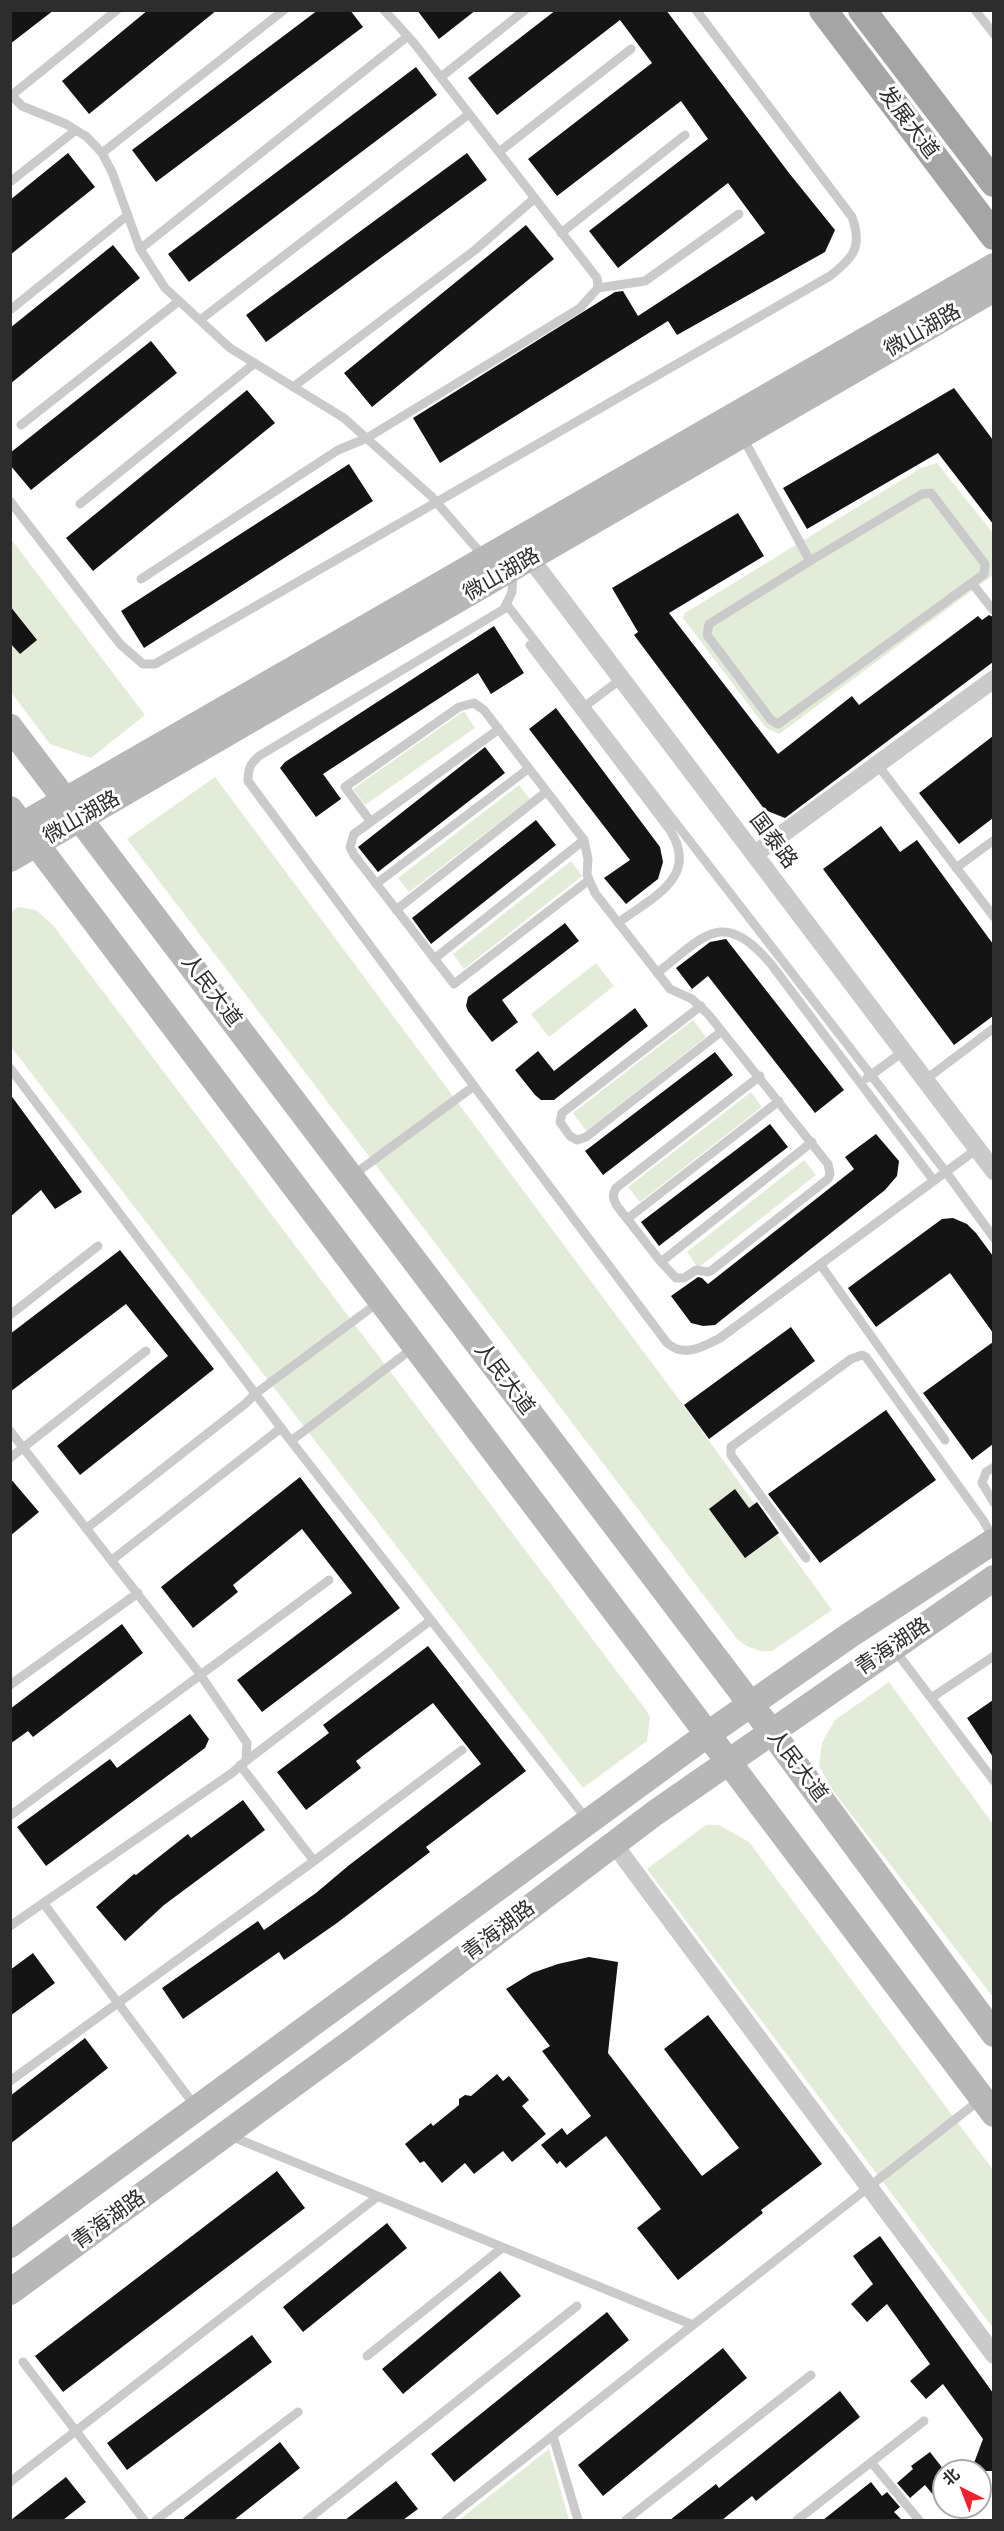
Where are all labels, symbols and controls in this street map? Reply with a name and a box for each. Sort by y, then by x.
street label: 发展大道 [873,82,943,164]
street label: 微山湖路 [880,299,966,363]
street label: 微山湖路 [459,543,545,607]
street label: 微山湖路 [39,786,125,850]
street label: 国泰路 [744,808,802,874]
street label: 人民大道 [176,950,246,1032]
street label: 人民大道 [469,1338,539,1420]
street label: 青海湖路 [851,1613,935,1681]
street label: 人民大道 [762,1725,832,1807]
street label: 青海湖路 [458,1896,540,1966]
street label: 青海湖路 [68,2185,150,2255]
north arrow [932,2459,992,2519]
text: 北 [939,2464,963,2489]

